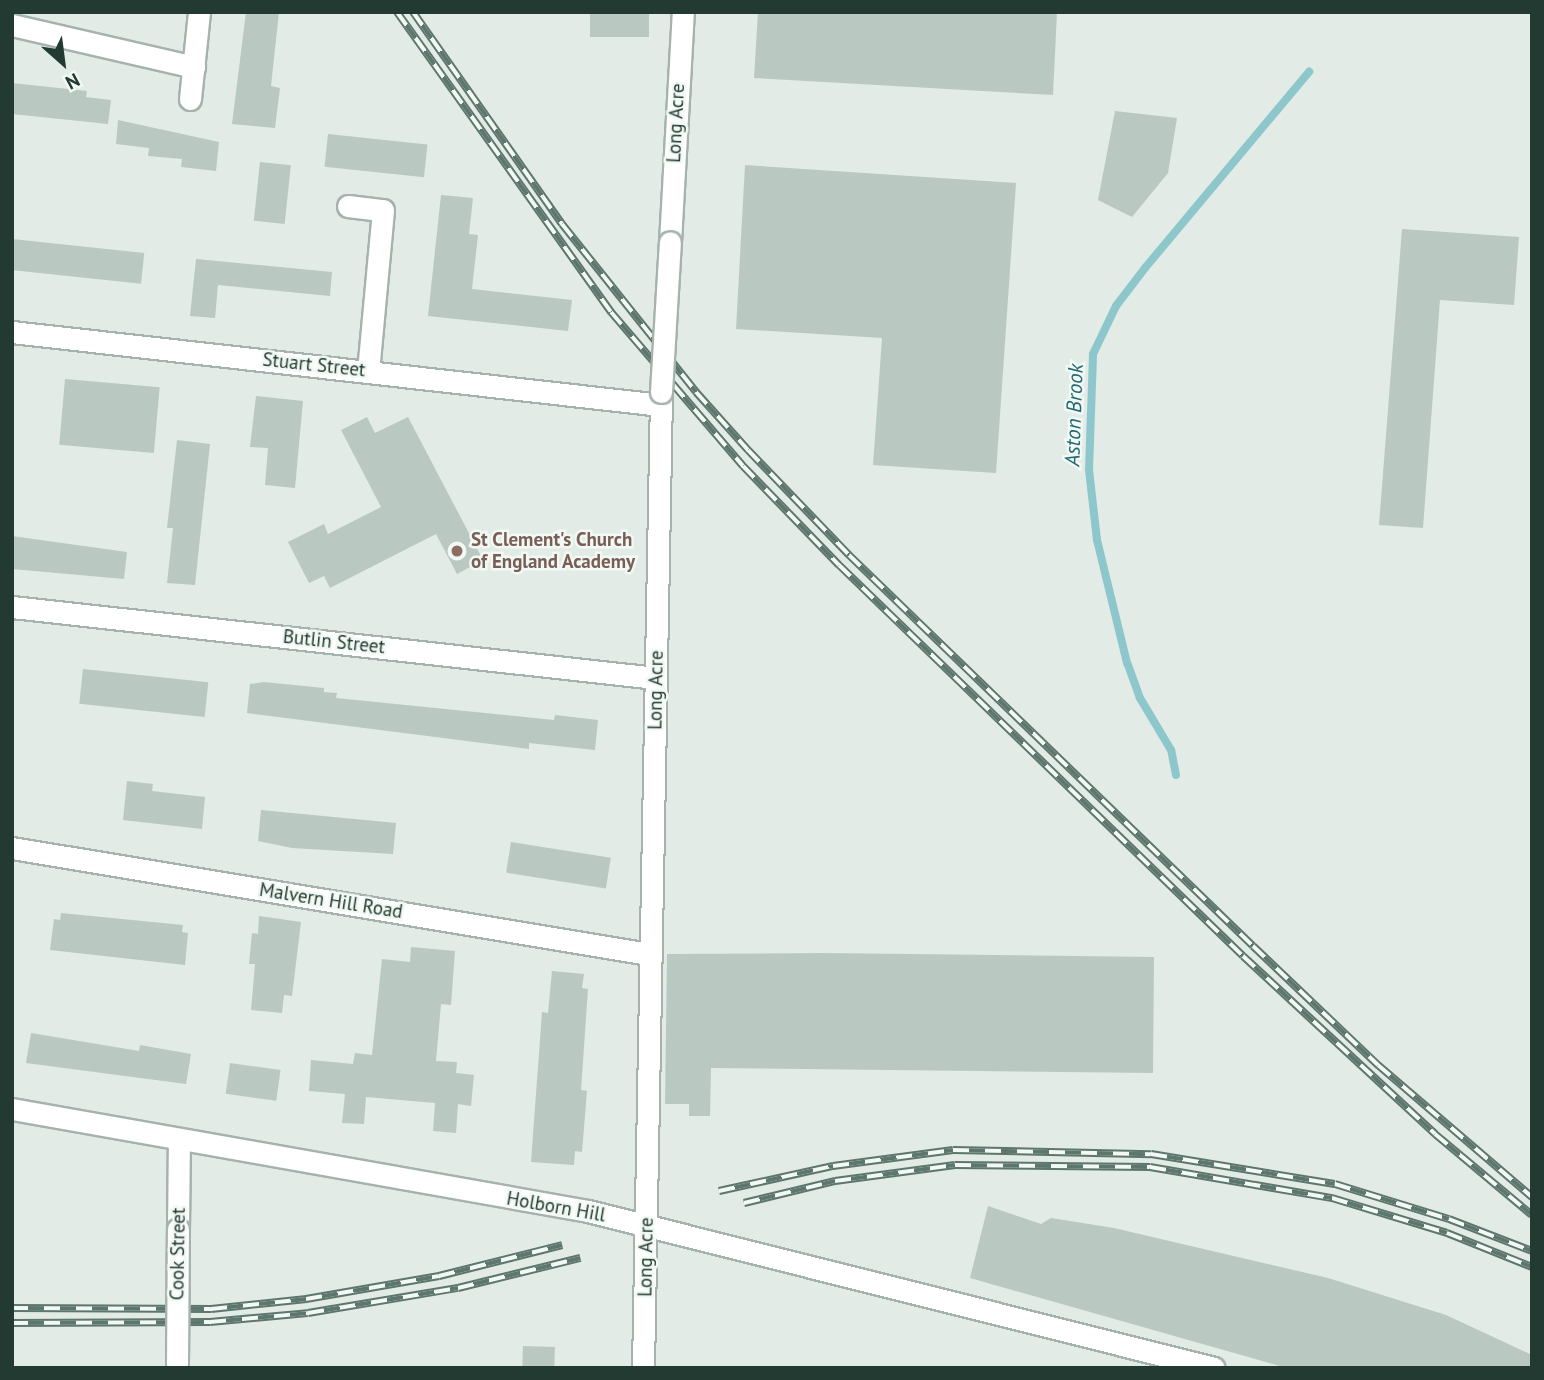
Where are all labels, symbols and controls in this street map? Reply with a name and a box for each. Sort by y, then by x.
north arrow [28,28,98,98]
text: N [62,68,84,95]
street label: Long Acre [663,82,689,164]
street label: Stuart Street [261,348,367,382]
water label: Aston Brook [1060,363,1088,467]
place label: St Clement's Church of England Academy [471,529,636,573]
marker: St Clement's Church of England Academy [449,543,465,559]
street label: Butlin Street [282,625,386,659]
street label: Long Acre [644,650,668,730]
street label: Malvern Hill Road [258,878,404,924]
street label: Holborn Hill [505,1187,607,1227]
street label: Cook Street [166,1207,190,1301]
street label: Long Acre [634,1217,658,1297]

